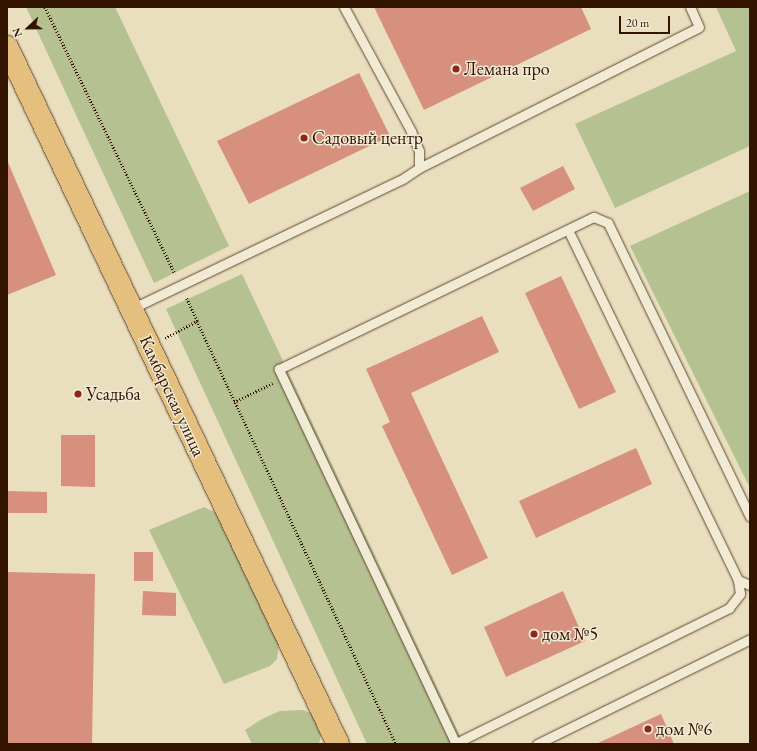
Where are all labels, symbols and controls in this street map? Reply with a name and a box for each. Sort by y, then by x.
north arrow [8,8,48,48]
scale bar [621,8,672,34]
text: 20 m [626,15,649,31]
text: N [9,26,25,39]
place label: Лемана про [464,58,550,80]
marker: Лемана про [451,64,461,74]
place label: Садовый центр [312,127,423,149]
marker: Садовый центр [299,133,309,143]
street label: Камбарская улица [134,332,210,460]
place label: Усадьба [86,383,141,405]
marker: Усадьба [73,389,83,399]
place label: дом №5 [542,623,598,645]
marker: дом №5 [529,629,539,639]
place label: дом №6 [656,718,712,740]
marker: дом №6 [643,724,653,734]

